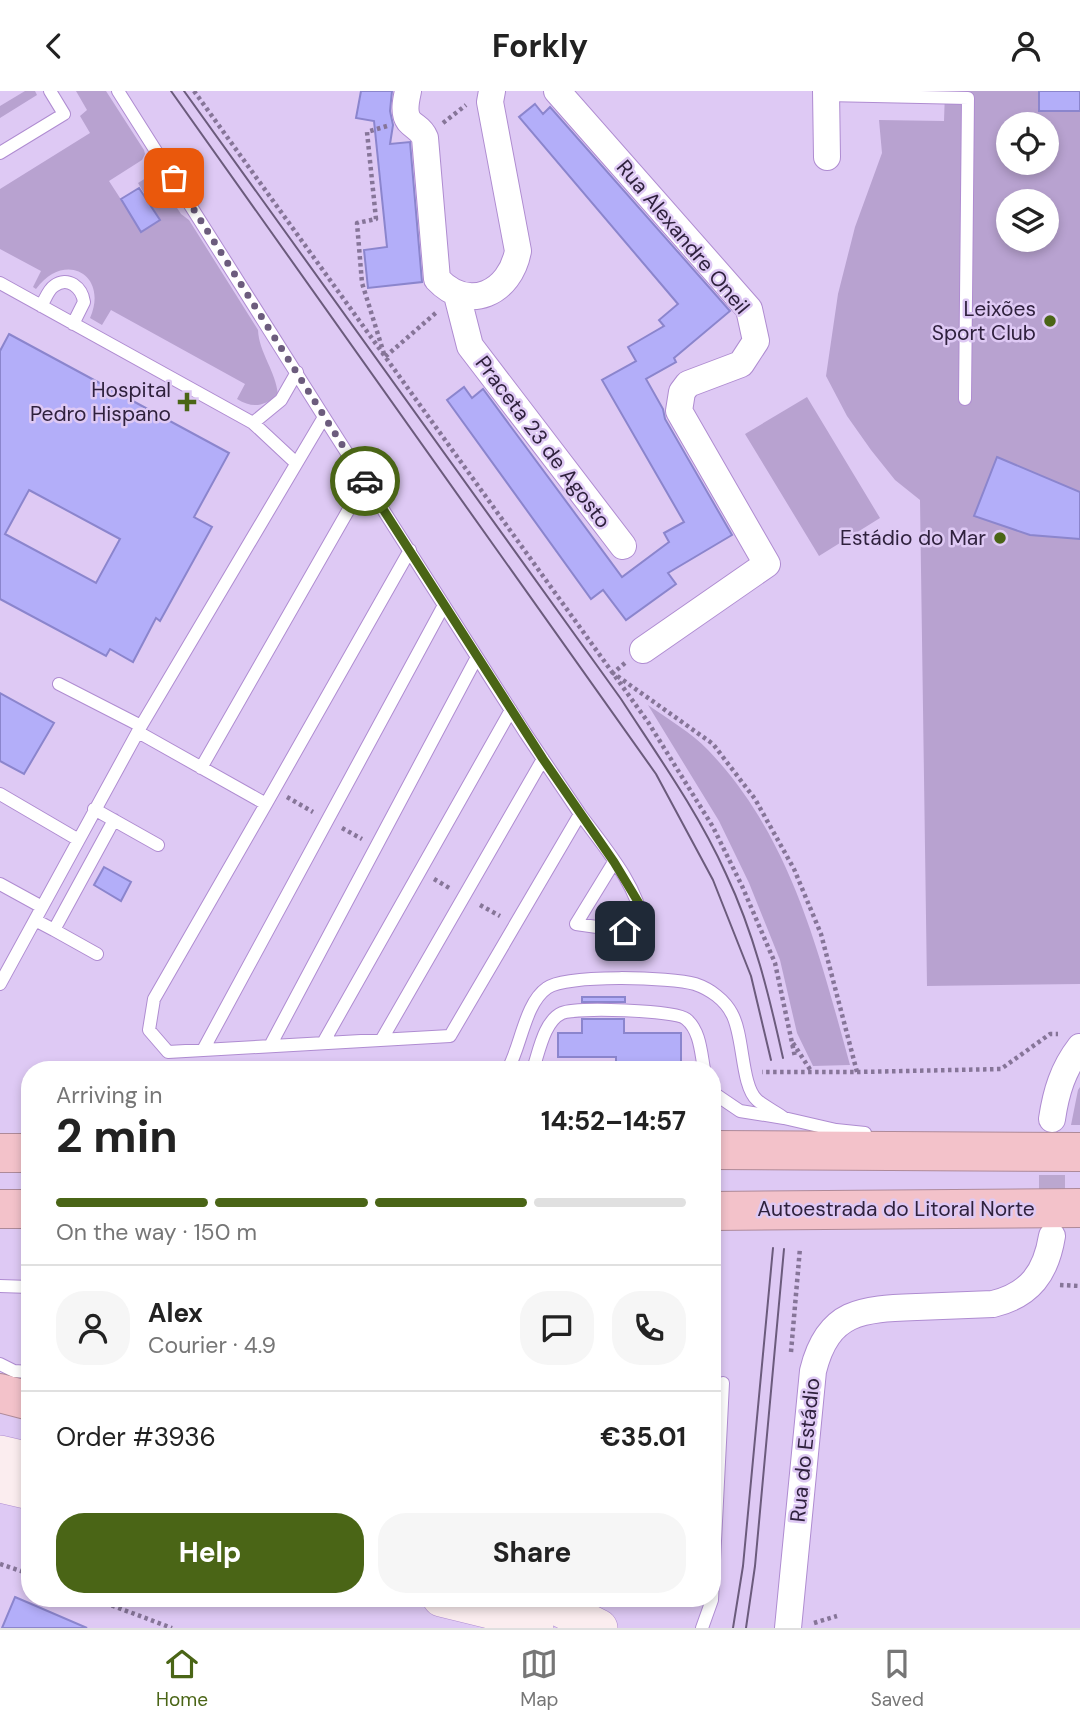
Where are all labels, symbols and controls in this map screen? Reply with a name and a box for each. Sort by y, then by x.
text: Forkly [492,25,588,67]
icon: back [35,27,73,65]
icon: person [1007,27,1045,65]
map controls [996,112,1059,252]
button: locate [996,112,1059,175]
pin [144,148,204,208]
street label: Rua Alexandre Oneil [610,154,756,320]
icon: bag [155,159,193,197]
button: layers [996,189,1059,252]
place label: Leixões Sport Club [932,295,1036,347]
marker: Leixões Sport Club [1042,313,1058,329]
street label: Praceta 23 de Agosto [469,350,617,534]
place label: Hospital Pedro Hispano [30,376,171,428]
marker: Hospital Pedro Hispano [177,392,197,412]
courier [330,446,400,516]
icon: car [346,462,384,500]
place label: Estádio do Mar [840,524,986,552]
marker: Estádio do Mar [992,530,1008,546]
pin [595,901,655,961]
icon: home [606,912,644,950]
text: Arriving in [56,1080,162,1110]
text: 14:52–14:57 [541,1104,686,1138]
text: 2 min [56,1106,178,1166]
street label: Autoestrada do Litoral Norte [757,1195,1035,1223]
text: On the way · 150 m [56,1217,257,1247]
button: person [56,1291,130,1365]
button: chat [520,1291,594,1365]
button: phone [612,1291,686,1365]
text: Alex [148,1296,203,1330]
text: Courier · 4.9 [148,1330,276,1360]
street label: Rua do Estádio [783,1376,827,1524]
text: Order #3936 [56,1420,216,1454]
text: €35.01 [600,1420,686,1454]
button: Help [56,1513,364,1593]
button: Share [378,1513,686,1593]
tab: Home [156,1645,208,1712]
tab: Map [520,1645,558,1712]
tab: Saved [871,1645,924,1712]

